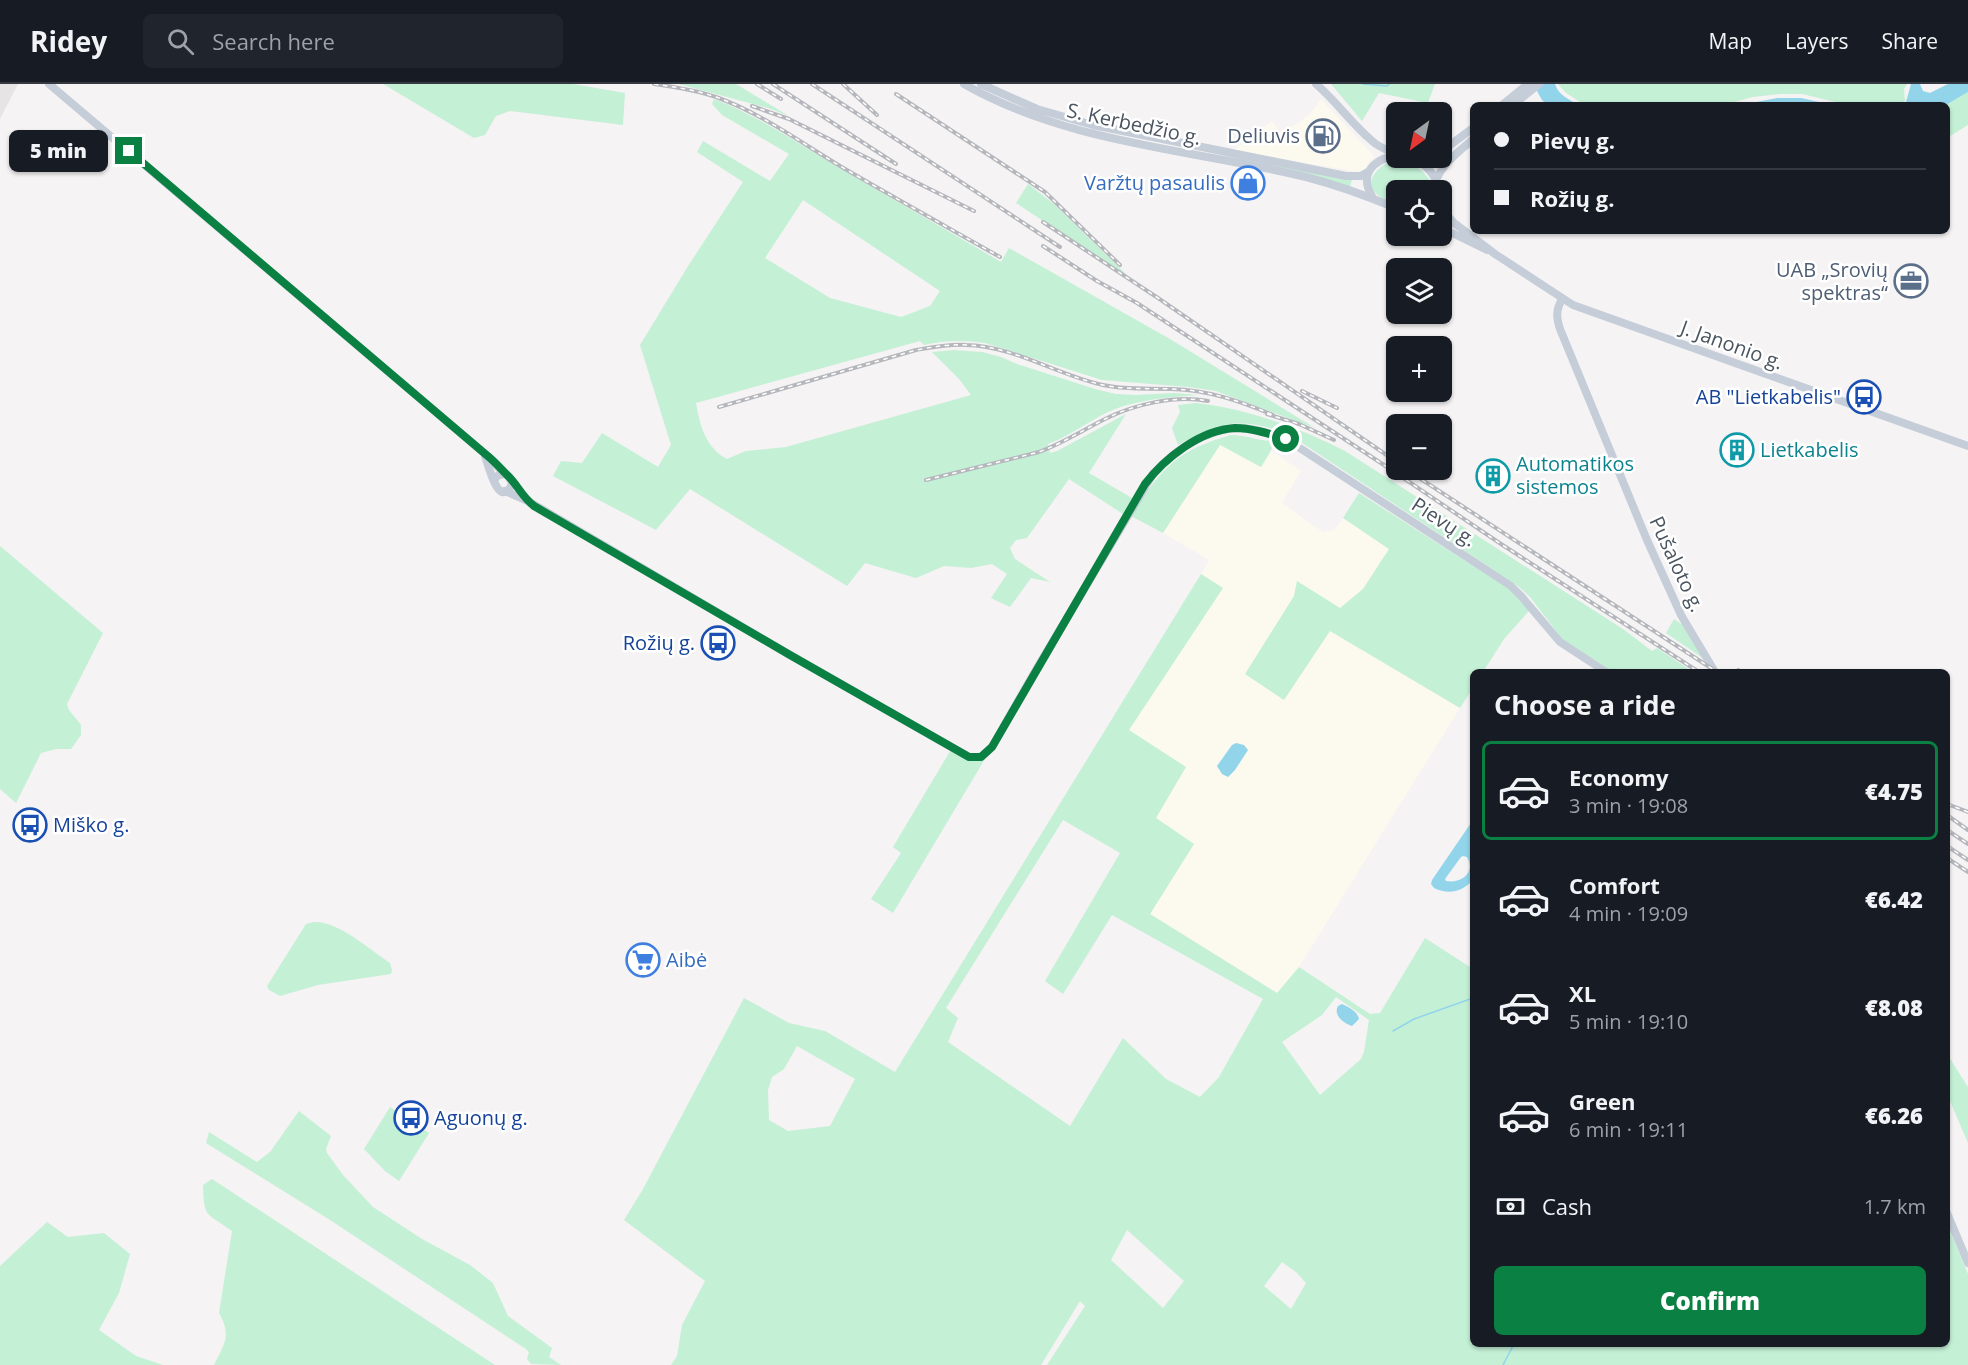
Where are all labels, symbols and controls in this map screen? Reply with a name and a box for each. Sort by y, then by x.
search box [143,14,563,68]
text: Ridey [30,22,107,60]
icon: search [164,25,197,58]
text: Search here [212,26,335,56]
text: Map [1709,27,1752,55]
text: Layers [1785,27,1849,55]
text: Share [1882,27,1938,55]
street label: S. Kerbedžio g. [1065,96,1204,151]
north arrow [1386,102,1452,168]
map controls [1386,102,1452,480]
fuel station icon: Deliuvis [1305,118,1341,154]
place label: Deliuvis [1227,122,1300,149]
text: Pievų g. [1530,125,1615,155]
callout: 5 min [9,130,108,172]
text: 5 min [30,137,87,164]
route end [115,137,142,164]
shop icon: Varžtų pasaulis [1230,165,1266,201]
place label: Varžtų pasaulis [1084,169,1225,196]
button: locate [1386,180,1452,246]
text: Rožių g. [1530,183,1614,213]
place label: UAB „Srovių spektras“ [1776,256,1888,306]
button: layers [1386,258,1452,324]
office icon: UAB „Srovių spektras“ [1893,263,1929,299]
street label: J. Janonio g. [1675,313,1787,376]
button: + [1386,336,1452,402]
bus stop icon: AB "Lietkabelis" [1846,379,1882,415]
place label: AB "Lietkabelis" [1696,383,1841,410]
button: − [1386,414,1452,480]
route start [1272,425,1299,452]
building icon: Lietkabelis [1719,432,1755,468]
place label: Lietkabelis [1760,436,1859,463]
place label: Automatikos sistemos [1516,450,1634,500]
building icon: Automatikos sistemos [1475,458,1511,494]
street label: Pievų g. [1407,491,1482,552]
street label: Pušaloto g. [1644,512,1711,616]
bus stop icon: Rožių g. [700,625,736,661]
place label: Rožių g. [623,629,695,656]
text: Choose a ride [1494,686,1676,723]
text: Economy [1569,762,1668,792]
icon: car [1497,764,1551,818]
text: €4.75 [1865,776,1923,806]
text: 3 min · 19:08 [1569,792,1688,819]
bus stop icon: Miško g. [12,807,48,843]
place label: Miško g. [53,811,129,838]
text: Comfort [1569,870,1660,900]
icon: car [1497,872,1551,926]
text: €6.42 [1865,884,1923,914]
text: 4 min · 19:09 [1569,900,1688,927]
supermarket icon: Aibė [625,942,661,978]
place label: Aibė [666,946,707,973]
text: XL [1569,978,1596,1008]
icon: car [1497,980,1551,1034]
text: €8.08 [1865,992,1923,1022]
text: 5 min · 19:10 [1569,1008,1688,1035]
text: Green [1569,1086,1635,1116]
icon: car [1497,1088,1551,1142]
bus stop icon: Aguonų g. [393,1100,429,1136]
text: €6.26 [1865,1100,1923,1130]
place label: Aguonų g. [434,1104,528,1131]
text: 6 min · 19:11 [1569,1116,1688,1143]
icon: cash [1494,1190,1527,1223]
text: Cash [1542,1191,1592,1221]
text: 1.7 km [1864,1193,1926,1220]
button: Confirm [1494,1266,1926,1335]

